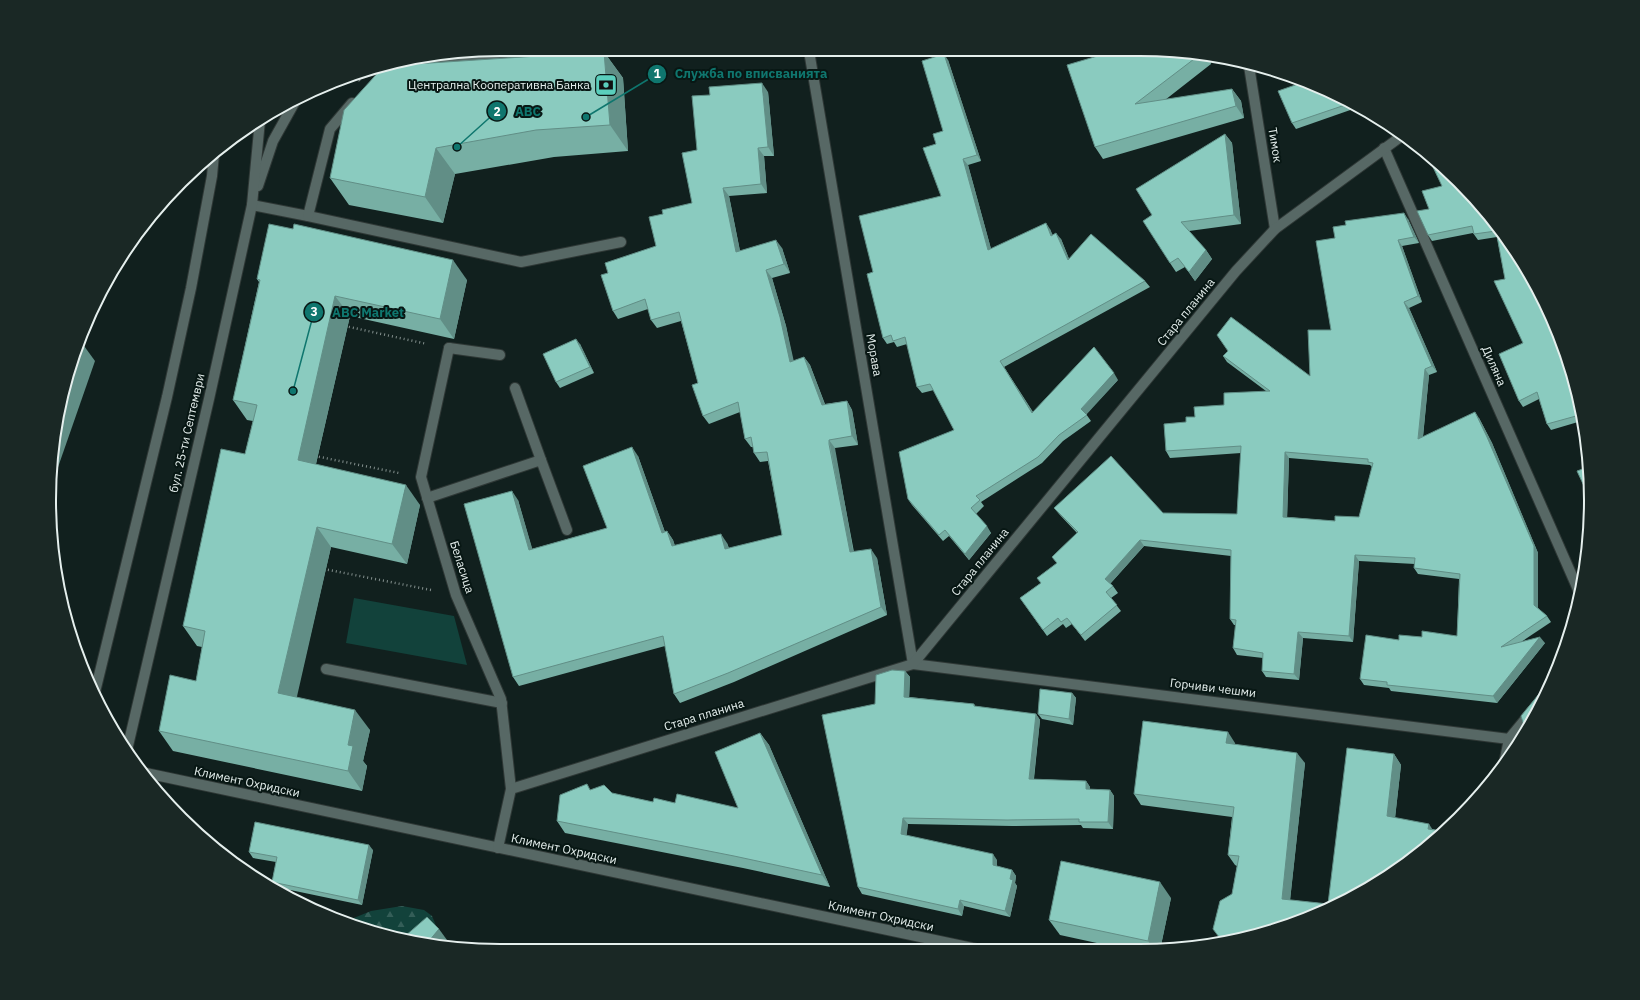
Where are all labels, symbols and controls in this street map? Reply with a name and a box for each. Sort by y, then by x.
callout: Служба по вписванията [647,61,835,86]
text: Служба по вписванията [675,65,827,82]
text: 1 [653,66,661,81]
bank icon: Централна Кооперативна Банка [593,72,619,98]
place label: Централна Кооперативна Банка [408,77,591,92]
callout: ABC [487,99,549,124]
text: ABC [515,103,542,120]
text: 2 [493,104,501,119]
street label: Тимок [1265,126,1286,164]
street label: Стара планина [1154,274,1218,349]
callout: ABC Market [304,300,411,325]
text: 3 [310,304,318,319]
text: ABC Market [332,304,404,321]
street label: Морава [863,332,886,378]
street label: Диляна [1479,343,1510,389]
street label: бул. 25-ти Септември [166,372,208,494]
street label: Стара планина [948,524,1012,599]
street label: Беласица [447,539,478,595]
street label: Горчиви чешми [1169,675,1257,700]
street label: Стара планина [662,695,746,734]
street label: Климент Охридски [193,763,301,800]
street label: Климент Охридски [510,830,618,867]
street label: Климент Охридски [827,897,935,934]

